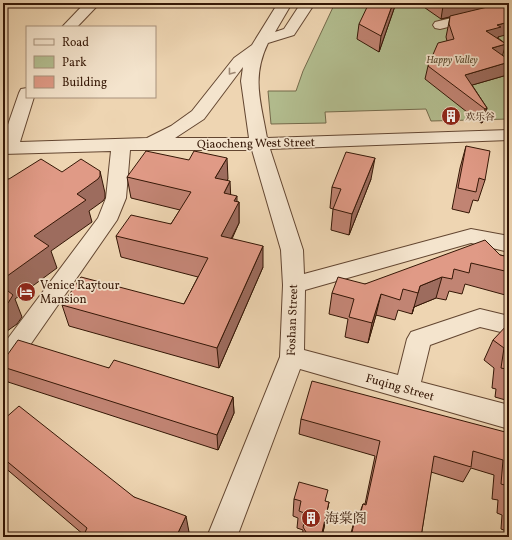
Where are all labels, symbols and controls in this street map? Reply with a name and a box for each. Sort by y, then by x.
legend [26,26,156,98]
text: Road [62,35,89,51]
park label: Happy Valley [426,53,478,67]
text: Park [62,55,87,71]
one-way arrow [228,67,235,74]
text: Building [62,75,107,91]
building icon: 欢乐谷 [440,105,462,127]
place label: 欢乐谷 [465,110,495,124]
street label: Qiaocheng West Street [197,135,315,153]
place label: Venice Raytour Mansion [40,278,120,308]
hotel icon: Venice Raytour Mansion [15,281,37,303]
street label: Foshan Street [284,284,302,356]
street label: Fuqing Street [364,371,436,405]
building icon: 海棠阁 [300,507,322,529]
place label: 海棠阁 [325,510,367,529]

